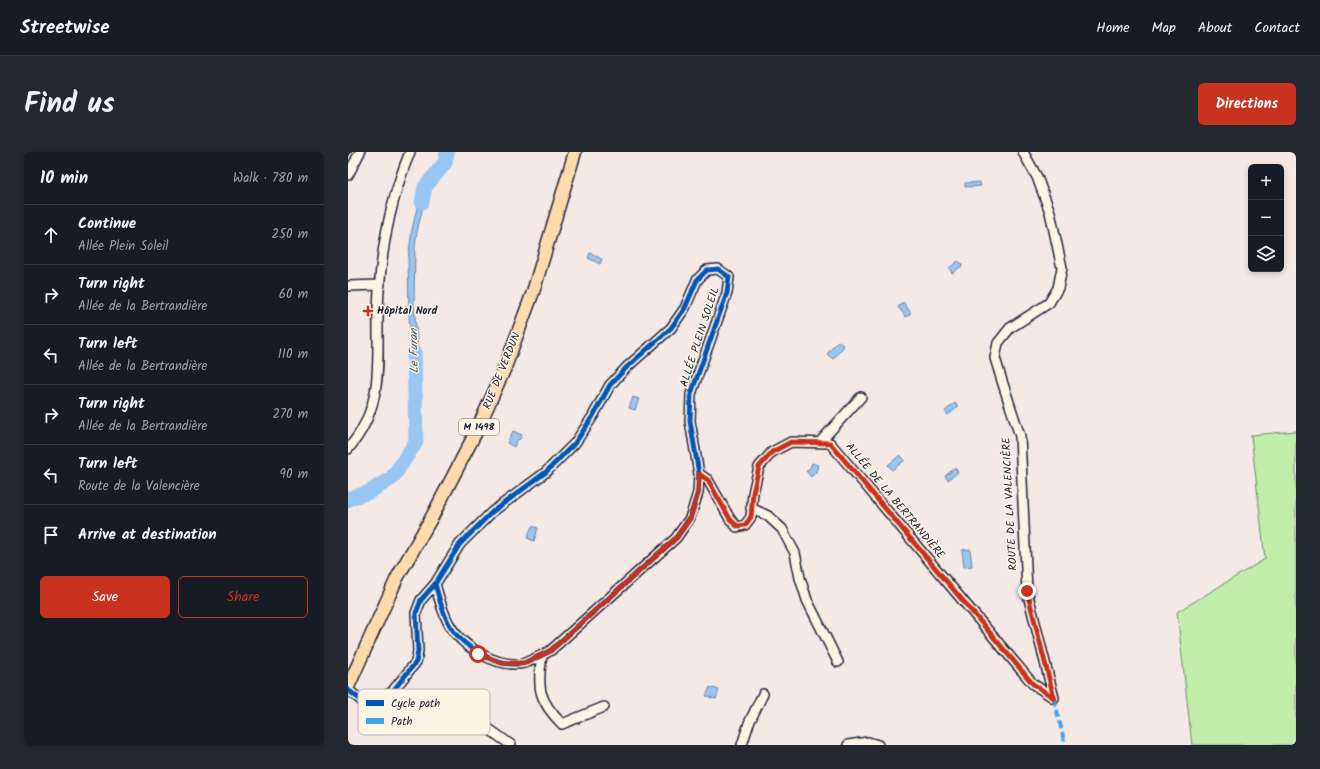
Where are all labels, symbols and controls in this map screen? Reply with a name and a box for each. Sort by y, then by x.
text: Streetwise [20,13,110,43]
text: Home [1096,17,1130,39]
text: Map [1152,17,1176,39]
text: About [1198,17,1232,39]
text: Contact [1254,17,1300,39]
text: Find us [24,82,115,127]
button: Directions [1198,83,1296,125]
map controls [1248,164,1284,272]
button: + [1248,164,1284,200]
text: 10 min [40,165,88,192]
text: Walk · 780 m [233,168,308,189]
button: − [1248,200,1284,236]
text: Continue [78,212,136,236]
icon: ahead [40,224,62,246]
text: 250 m [271,224,308,245]
text: Allée Plein Soleil [78,236,168,257]
button: layers [1248,236,1284,272]
text: Turn right [78,272,145,296]
icon: right [40,284,62,306]
text: 60 m [279,284,308,305]
street label: ALLÉE PLEIN SOLEIL [675,285,725,389]
text: Allée de la Bertrandière [78,296,207,317]
place label: Hôpital Nord [377,302,439,320]
marker: Hôpital Nord [362,305,374,317]
water label: Le Furan [404,327,424,374]
street label: RUE DE VERDUN [478,329,526,412]
text: Turn left [78,332,138,356]
icon: left [40,344,62,366]
text: 110 m [278,344,308,365]
text: Allée de la Bertrandière [78,356,207,377]
text: Turn right [78,392,145,416]
icon: right [40,404,62,426]
text: 270 m [272,404,308,425]
text: Allée de la Bertrandière [78,416,207,437]
road number: M 1498 [459,419,499,435]
street label: ROUTE DE LA VALENCIÈRE [997,436,1022,571]
street label: ALLÉE DE LA BERTRANDIÈRE [841,439,950,564]
text: Turn left [78,452,138,476]
icon: left [40,464,62,486]
text: 90 m [280,464,308,485]
text: Route de la Valencière [78,476,200,497]
text: Arrive at destination [78,523,217,547]
icon: arrive [40,524,62,546]
button: Save [40,576,170,618]
button: Share [178,576,308,618]
route end [1018,582,1036,600]
route start [469,645,487,663]
legend [358,689,490,735]
text: Cycle path [391,695,440,713]
text: Path [391,713,412,731]

